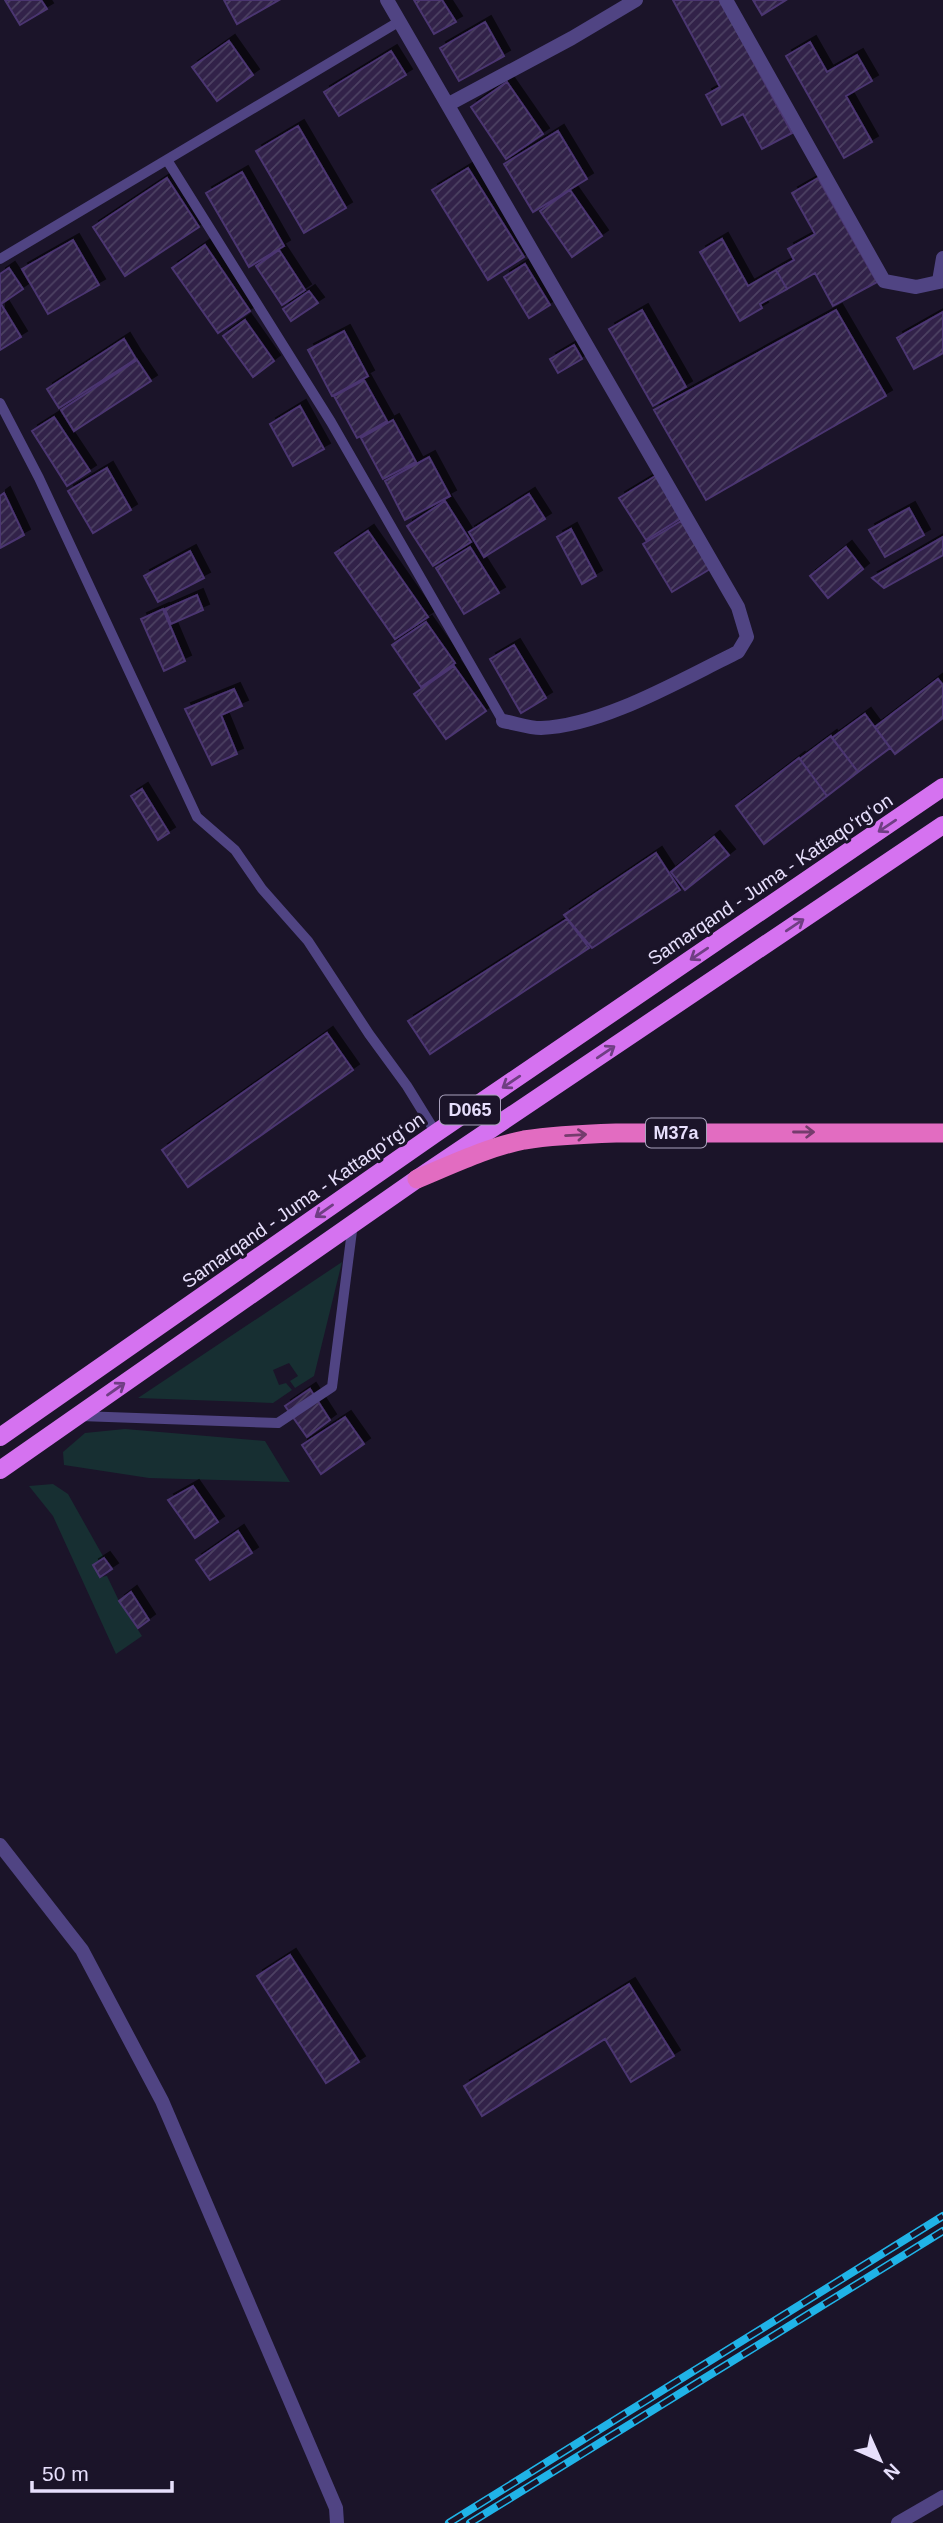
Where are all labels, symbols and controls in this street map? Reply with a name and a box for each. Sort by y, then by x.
street label: Samarqand - Juma - Kattaqo‘rg‘on [644,790,897,969]
one-way arrow [878,818,897,833]
one-way arrow [785,918,804,932]
one-way arrow [690,947,709,961]
one-way arrow [596,1045,616,1059]
one-way arrow [502,1075,521,1089]
road number: D065 [440,1096,500,1125]
street label: Samarqand - Juma - Kattaqo‘rg‘on [178,1109,428,1292]
road number: M37a [646,1118,706,1148]
one-way arrow [792,1125,815,1139]
one-way arrow [564,1128,587,1141]
one-way arrow [315,1204,334,1218]
one-way arrow [106,1382,125,1396]
north arrow [845,2425,915,2495]
scale bar [32,2450,172,2494]
text: N [879,2459,904,2484]
text: 50 m [42,2462,89,2485]

